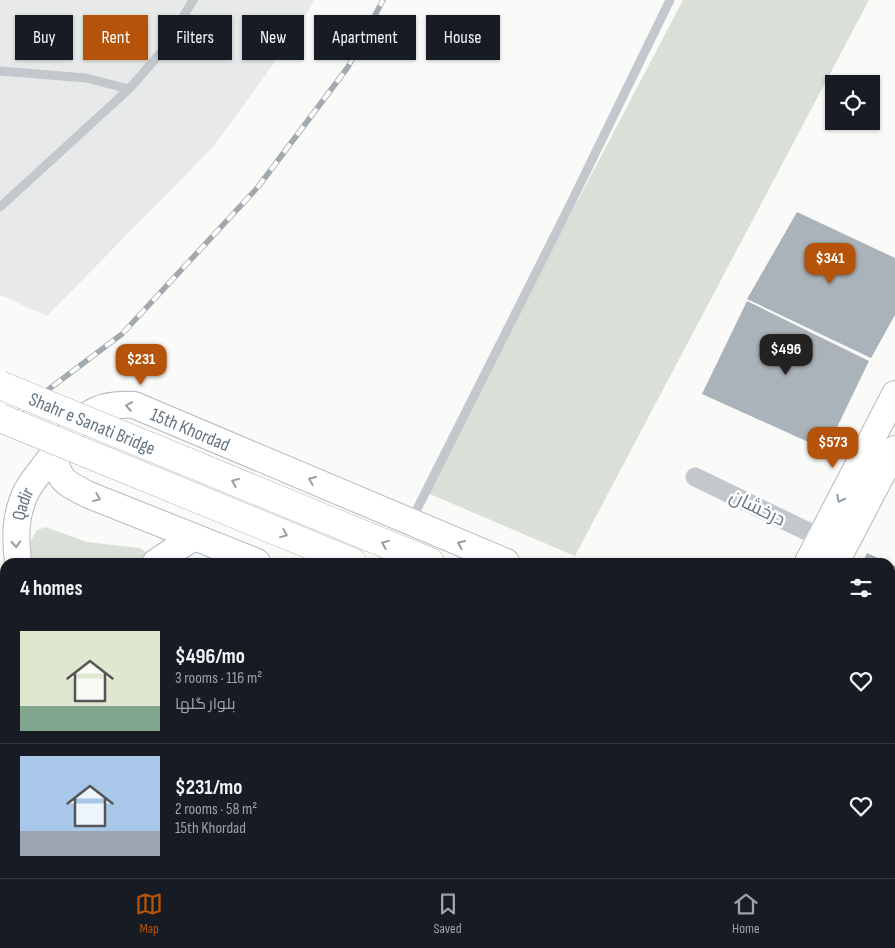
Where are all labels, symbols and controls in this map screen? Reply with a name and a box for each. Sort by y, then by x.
chip: Buy [15,15,73,60]
chip: Rent [83,15,148,60]
chip: Filters [158,15,232,60]
chip: New [242,15,304,60]
chip: Apartment [314,15,416,60]
chip: House [426,15,500,60]
map controls [825,75,880,130]
button: locate [825,75,880,130]
pin: $341 [800,242,860,285]
text: $341 [815,249,845,268]
pin: $496 [756,334,816,376]
text: $496 [771,340,801,359]
pin: $231 [111,344,171,386]
text: $231 [127,350,155,369]
street label: Shahr e Sanati Bridge [25,388,159,461]
one-way arrow [125,401,133,411]
street label: 15th Khordad [147,403,233,457]
pin: $573 [803,426,863,469]
text: $573 [818,433,848,452]
one-way arrow [308,476,316,486]
one-way arrow [231,477,240,488]
street label: Qadir [8,483,40,522]
street label: درخشان [726,485,789,532]
one-way arrow [92,492,101,503]
one-way arrow [836,494,846,503]
one-way arrow [279,529,287,539]
one-way arrow [457,539,466,550]
one-way arrow [11,540,22,548]
one-way arrow [381,540,390,550]
icon: filters [847,574,875,602]
text: 4 homes [20,576,83,601]
text: $496/mo [175,644,245,669]
icon: home [60,651,120,711]
icon: heart [847,667,875,695]
text: 3 rooms · 116 m² [175,669,262,688]
text: بلوار گلها [175,695,235,714]
text: $231/mo [175,775,242,800]
icon: home [60,776,120,836]
icon: heart [847,792,875,820]
text: 2 rooms · 58 m² [175,800,257,819]
text: 15th Khordad [175,819,246,838]
tab: Map [135,890,163,937]
tab: Saved [433,890,462,937]
tab: Home [732,890,760,937]

